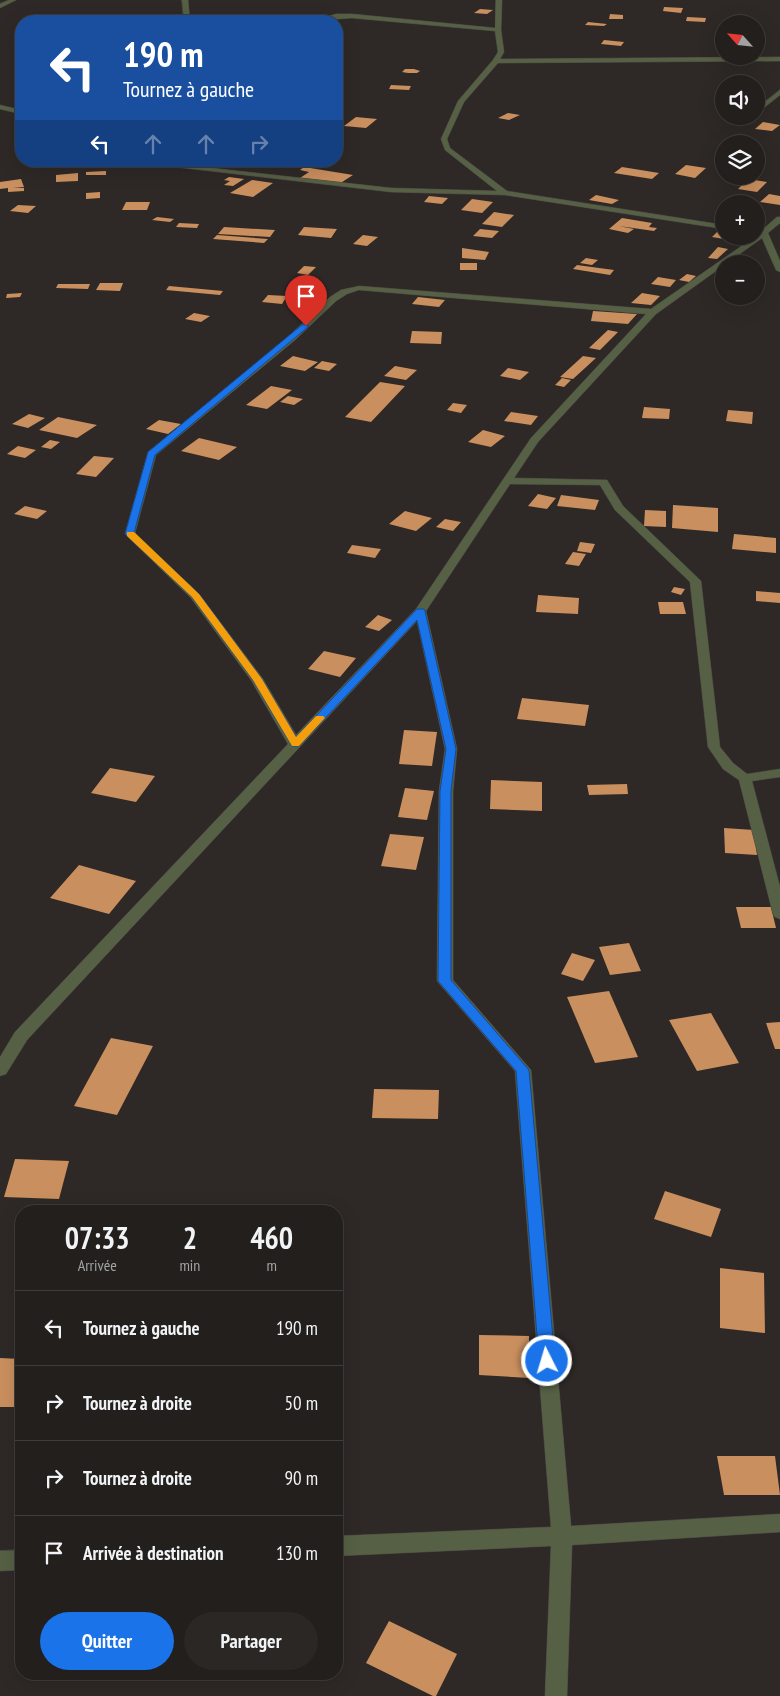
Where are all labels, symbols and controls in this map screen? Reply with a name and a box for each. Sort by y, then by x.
north arrow [715,15,765,65]
map controls [715,15,765,305]
text: 190 m [123,31,204,77]
icon: left [40,35,105,100]
text: Tournez à gauche [123,75,254,103]
button: sound [715,75,765,125]
icon: left [86,130,114,158]
icon: ahead [139,130,167,158]
icon: ahead [192,130,220,158]
icon: right [245,130,273,158]
button: layers [715,135,765,185]
button: + [715,195,765,245]
button: − [715,255,765,305]
pin [285,275,327,326]
icon: arrive [292,282,320,310]
text: 07:33 [65,1218,130,1257]
text: 2 [183,1218,197,1257]
text: 460 [250,1218,293,1257]
text: Arrivée [78,1255,117,1275]
text: min [179,1255,200,1275]
text: m [266,1255,277,1275]
icon: left [40,1314,68,1342]
text: Tournez à gauche [83,1316,200,1340]
text: 190 m [276,1316,318,1340]
position arrow [520,1334,572,1386]
icon: right [40,1389,68,1417]
text: Tournez à droite [83,1391,192,1415]
text: 50 m [285,1391,318,1415]
icon: right [40,1464,68,1492]
text: Tournez à droite [83,1466,192,1490]
text: 90 m [285,1466,318,1490]
icon: arrive [40,1539,68,1567]
text: Arrivée à destination [83,1541,224,1565]
text: 130 m [276,1541,318,1565]
button: Quitter [40,1612,174,1670]
button: Partager [184,1612,318,1670]

